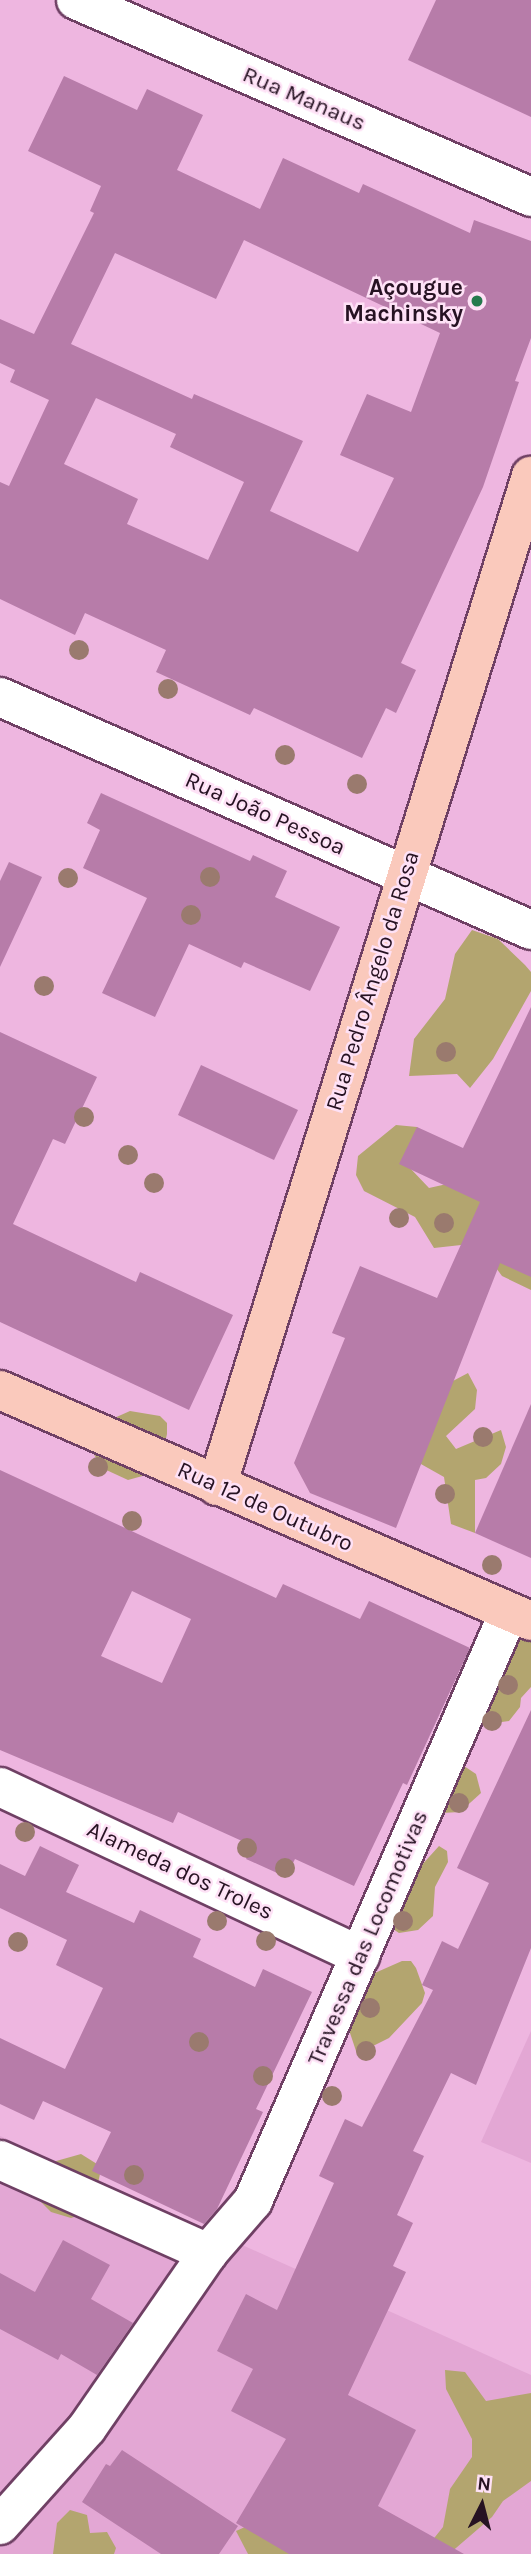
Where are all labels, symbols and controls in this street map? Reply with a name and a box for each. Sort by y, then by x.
street label: Rua Manaus [238,61,370,137]
place label: Açougue Machinsky [344,274,463,328]
marker: Açougue Machinsky [469,293,485,309]
street label: Rua João Pessoa [181,766,349,862]
street label: Rua Pedro Ângelo da Rosa [320,848,426,1114]
street label: Rua 12 de Outubro [173,1456,357,1558]
street label: Travessa das Locomotivas [302,1807,434,2069]
street label: Alameda dos Troles [83,1816,277,1926]
north arrow [447,2470,517,2540]
text: N [476,2472,492,2496]

